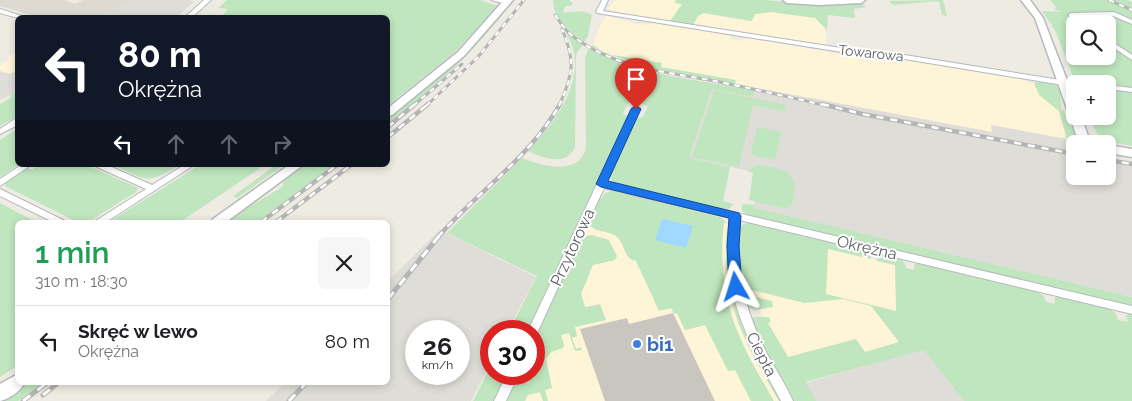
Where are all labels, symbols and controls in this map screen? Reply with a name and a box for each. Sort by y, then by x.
map controls [1066,15,1116,185]
button: search [1066,15,1116,65]
text: 80 m [118,34,202,75]
icon: left [35,35,100,100]
street label: Towarowa [838,42,904,64]
pin [615,58,657,109]
icon: arrive [622,65,650,93]
button: + [1066,75,1116,125]
text: Okrężna [118,76,202,102]
icon: left [109,130,137,158]
icon: ahead [162,130,190,158]
icon: ahead [215,130,243,158]
icon: right [268,130,296,158]
button: − [1066,135,1116,185]
street label: Przytorowa [546,206,599,289]
street label: Okrężna [835,231,899,264]
text: 1 min [35,235,110,270]
button: close [318,237,370,289]
position arrow [709,260,761,312]
text: 310 m · 18:30 [35,272,128,291]
text: Skręć w lewo [78,320,198,342]
speed limit sign: 30 [480,320,545,385]
icon: left [35,327,63,355]
street label: Ciepła [742,329,781,380]
text: 80 m [325,330,370,352]
text: 26 [423,331,452,361]
place label: bi1 [647,333,673,355]
marker: bi1 [631,338,643,350]
text: Okrężna [78,342,139,361]
text: km/h [422,358,453,372]

